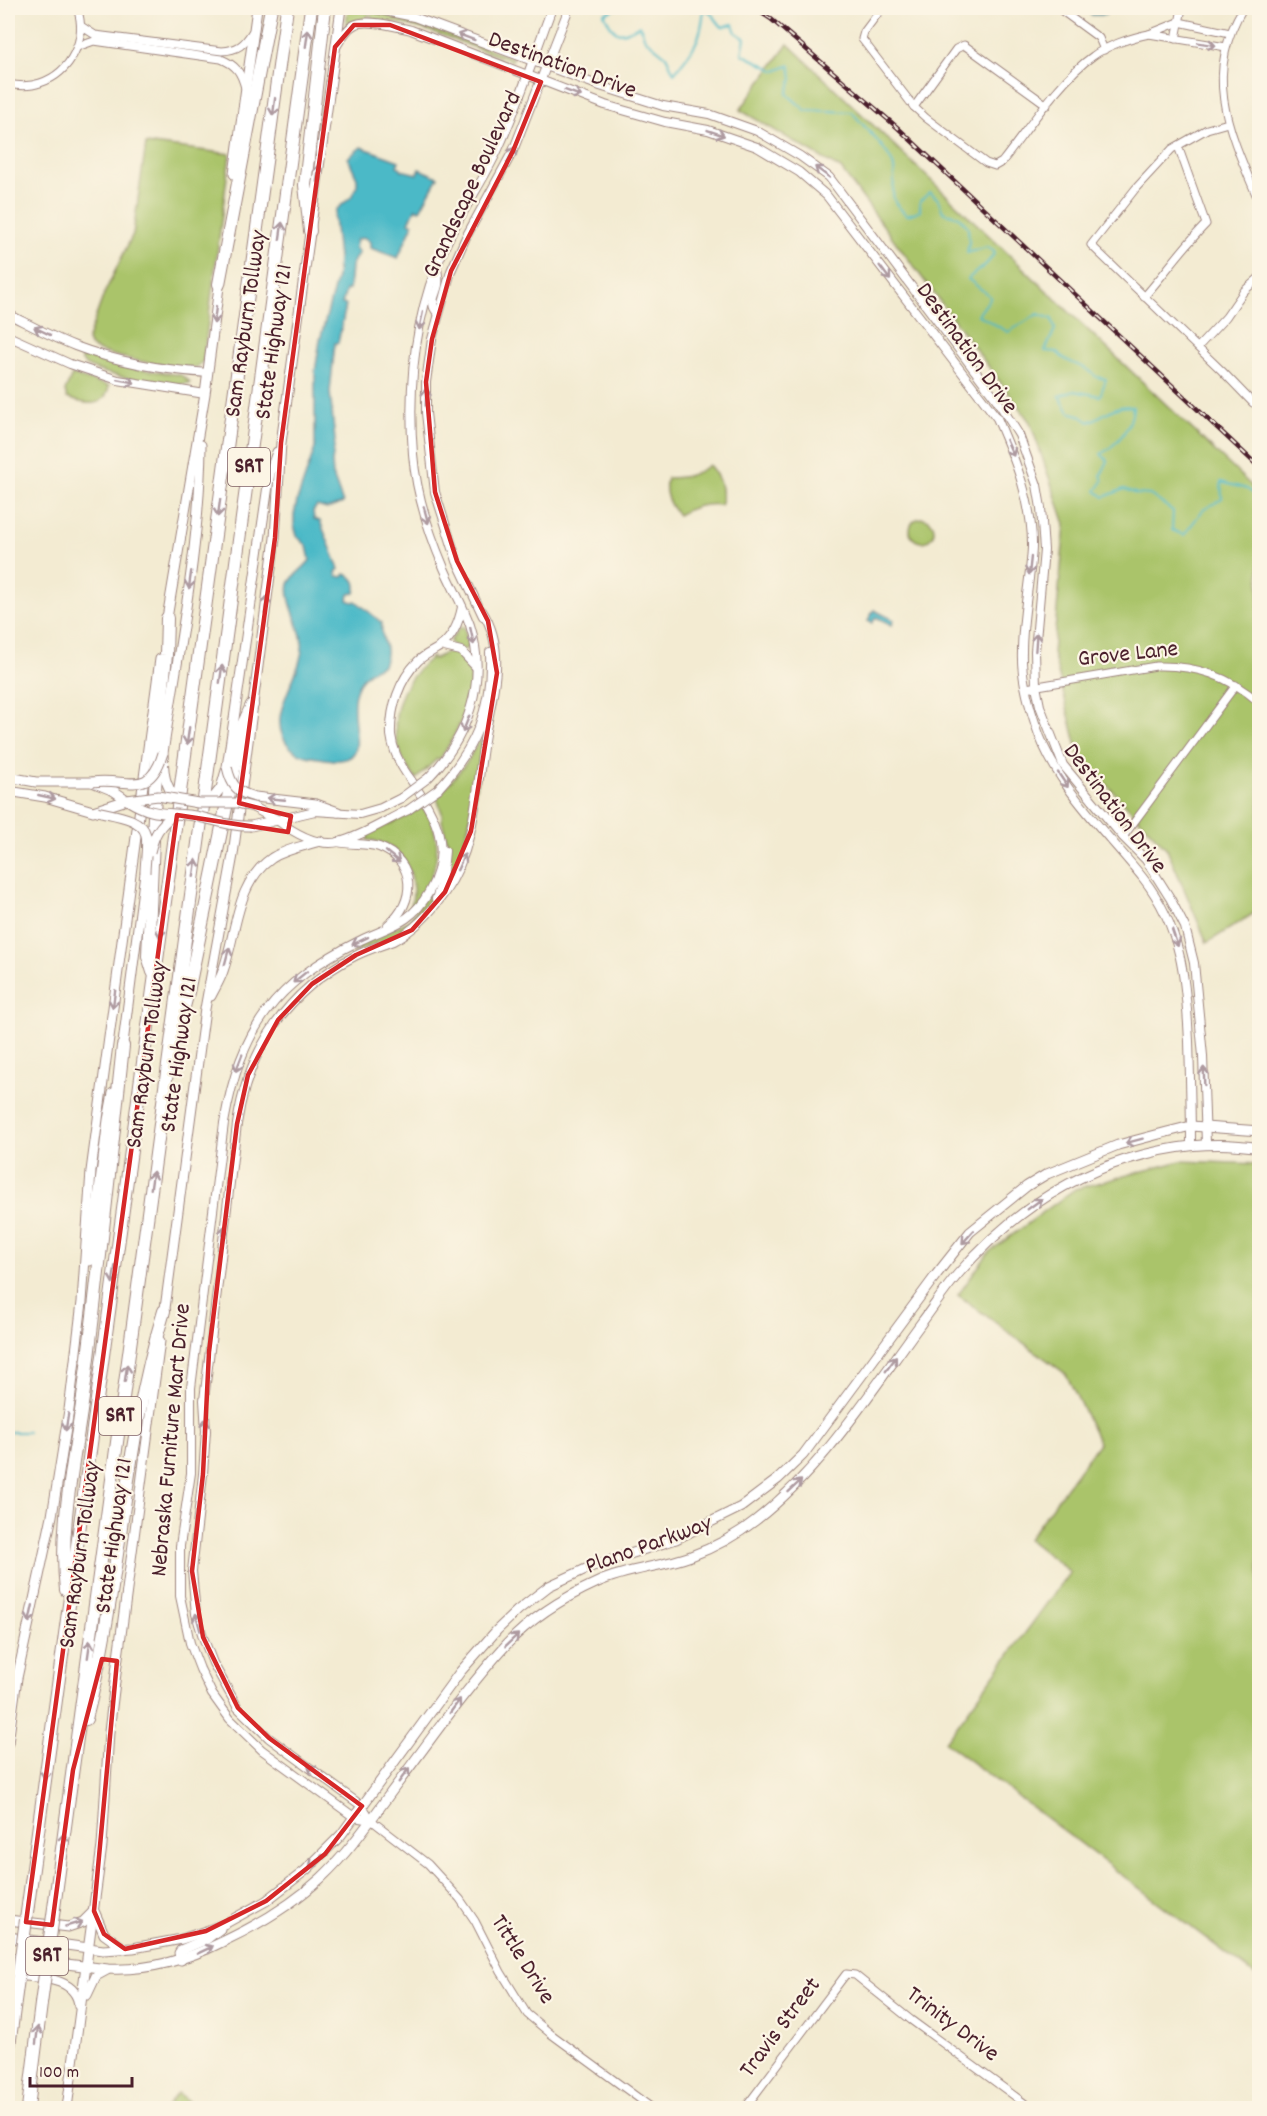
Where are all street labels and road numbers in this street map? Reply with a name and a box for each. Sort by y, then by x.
street label: Destination Drive [483,23,641,109]
street label: Grandscape Boulevard [415,86,531,284]
street label: Sam Rayburn Tollway [217,227,277,420]
street label: State Highway 121 [247,262,303,422]
street label: Destination Drive [907,276,1025,422]
road number: SRT [228,448,270,486]
street label: Grove Lane [1076,633,1180,677]
street label: Destination Drive [1054,737,1174,881]
street label: Sam Rayburn Tollway [118,958,178,1151]
street label: State Highway 121 [152,975,208,1135]
street label: Nebraska Furniture Mart Drive [143,1302,201,1578]
road number: SRT [99,1397,141,1435]
street label: State Highway 121 [87,1456,143,1616]
street label: Sam Rayburn Tollway [51,1458,111,1651]
street label: Plano Parkway [581,1507,718,1585]
street label: Tittle Drive [481,1909,563,2011]
road number: SRT [26,1937,68,1975]
street label: Travis Street [732,1971,830,2085]
street label: Trinity Drive [898,1979,1006,2071]

